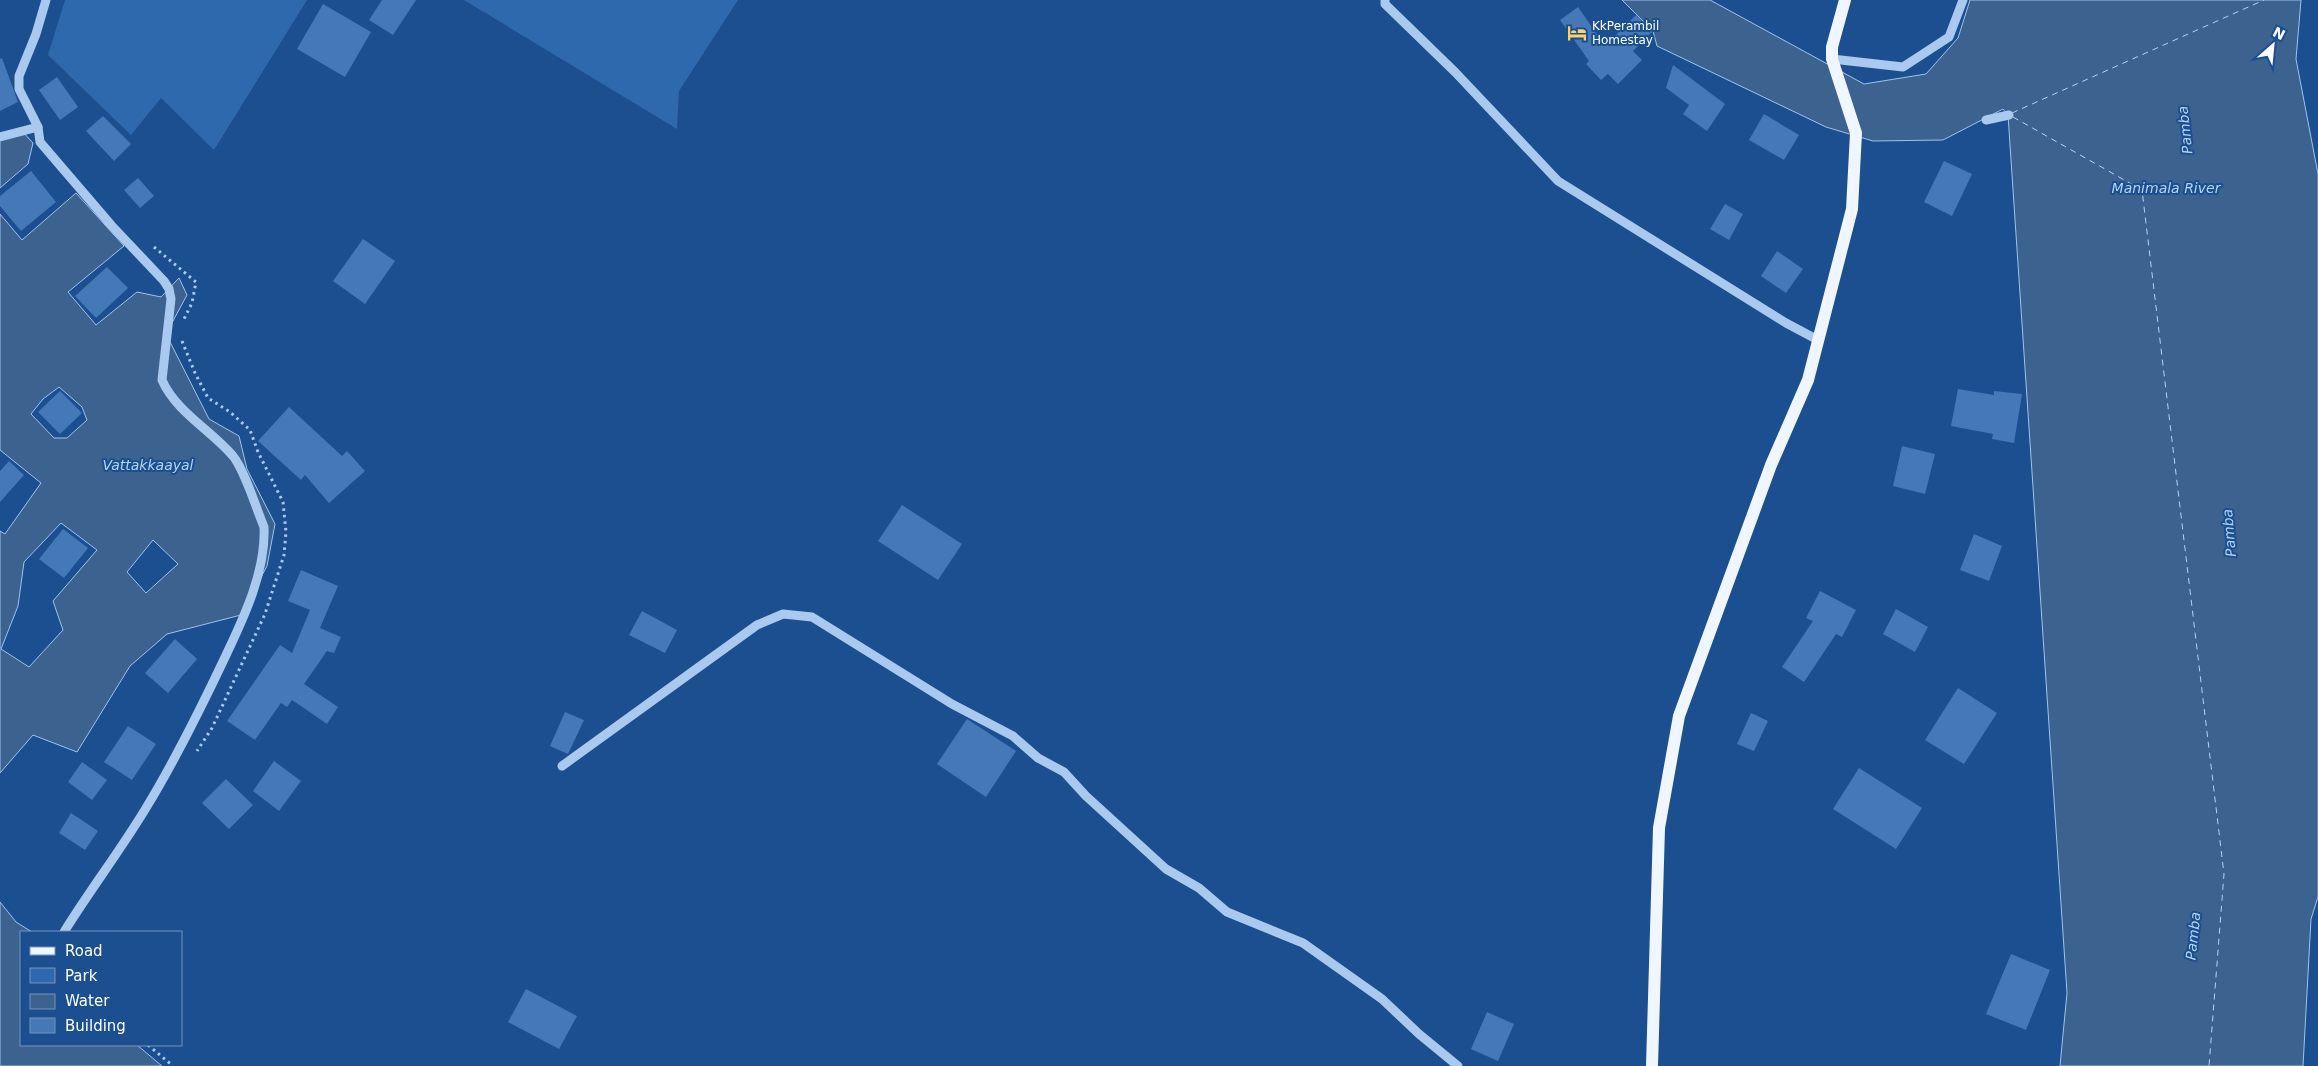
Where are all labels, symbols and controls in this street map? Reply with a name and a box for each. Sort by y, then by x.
place label: KkPerambil Homestay [1592,19,1659,47]
north arrow [2248,20,2298,70]
hotel icon: KkPerambil Homestay [1566,22,1588,44]
text: N [2270,24,2288,43]
water label: Pamba [2175,105,2195,155]
water label: Manimala River [2112,180,2222,196]
water label: Vattakkaayal [103,457,194,473]
water label: Pamba [2219,508,2239,558]
water label: Pamba [2183,911,2203,961]
legend [20,931,182,1046]
text: Road [65,942,103,960]
text: Park [65,967,98,985]
text: Water [65,992,110,1010]
text: Building [65,1017,126,1035]

